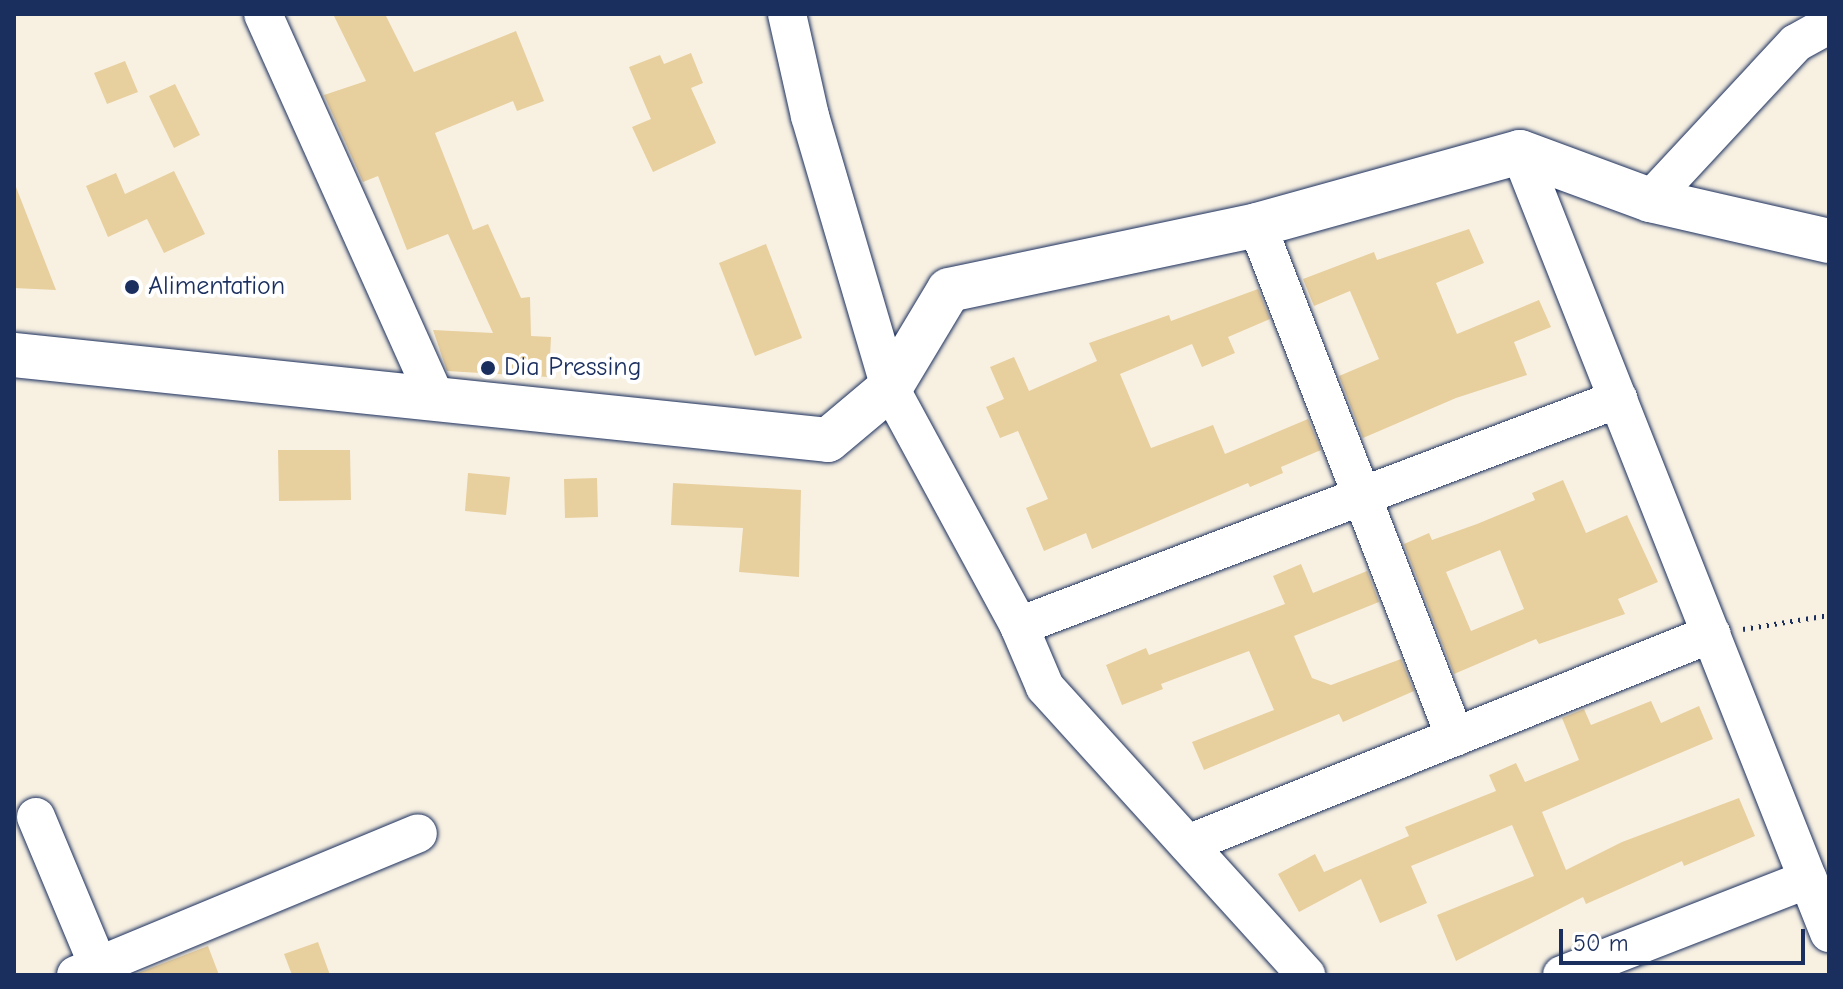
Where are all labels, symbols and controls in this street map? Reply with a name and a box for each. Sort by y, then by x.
place label: Alimentation [148,271,285,303]
marker: Alimentation [123,278,141,296]
place label: Dia Pressing [504,352,641,384]
marker: Dia Pressing [479,359,497,377]
scale bar [1563,913,1809,963]
text: 50 m [1573,929,1629,957]

